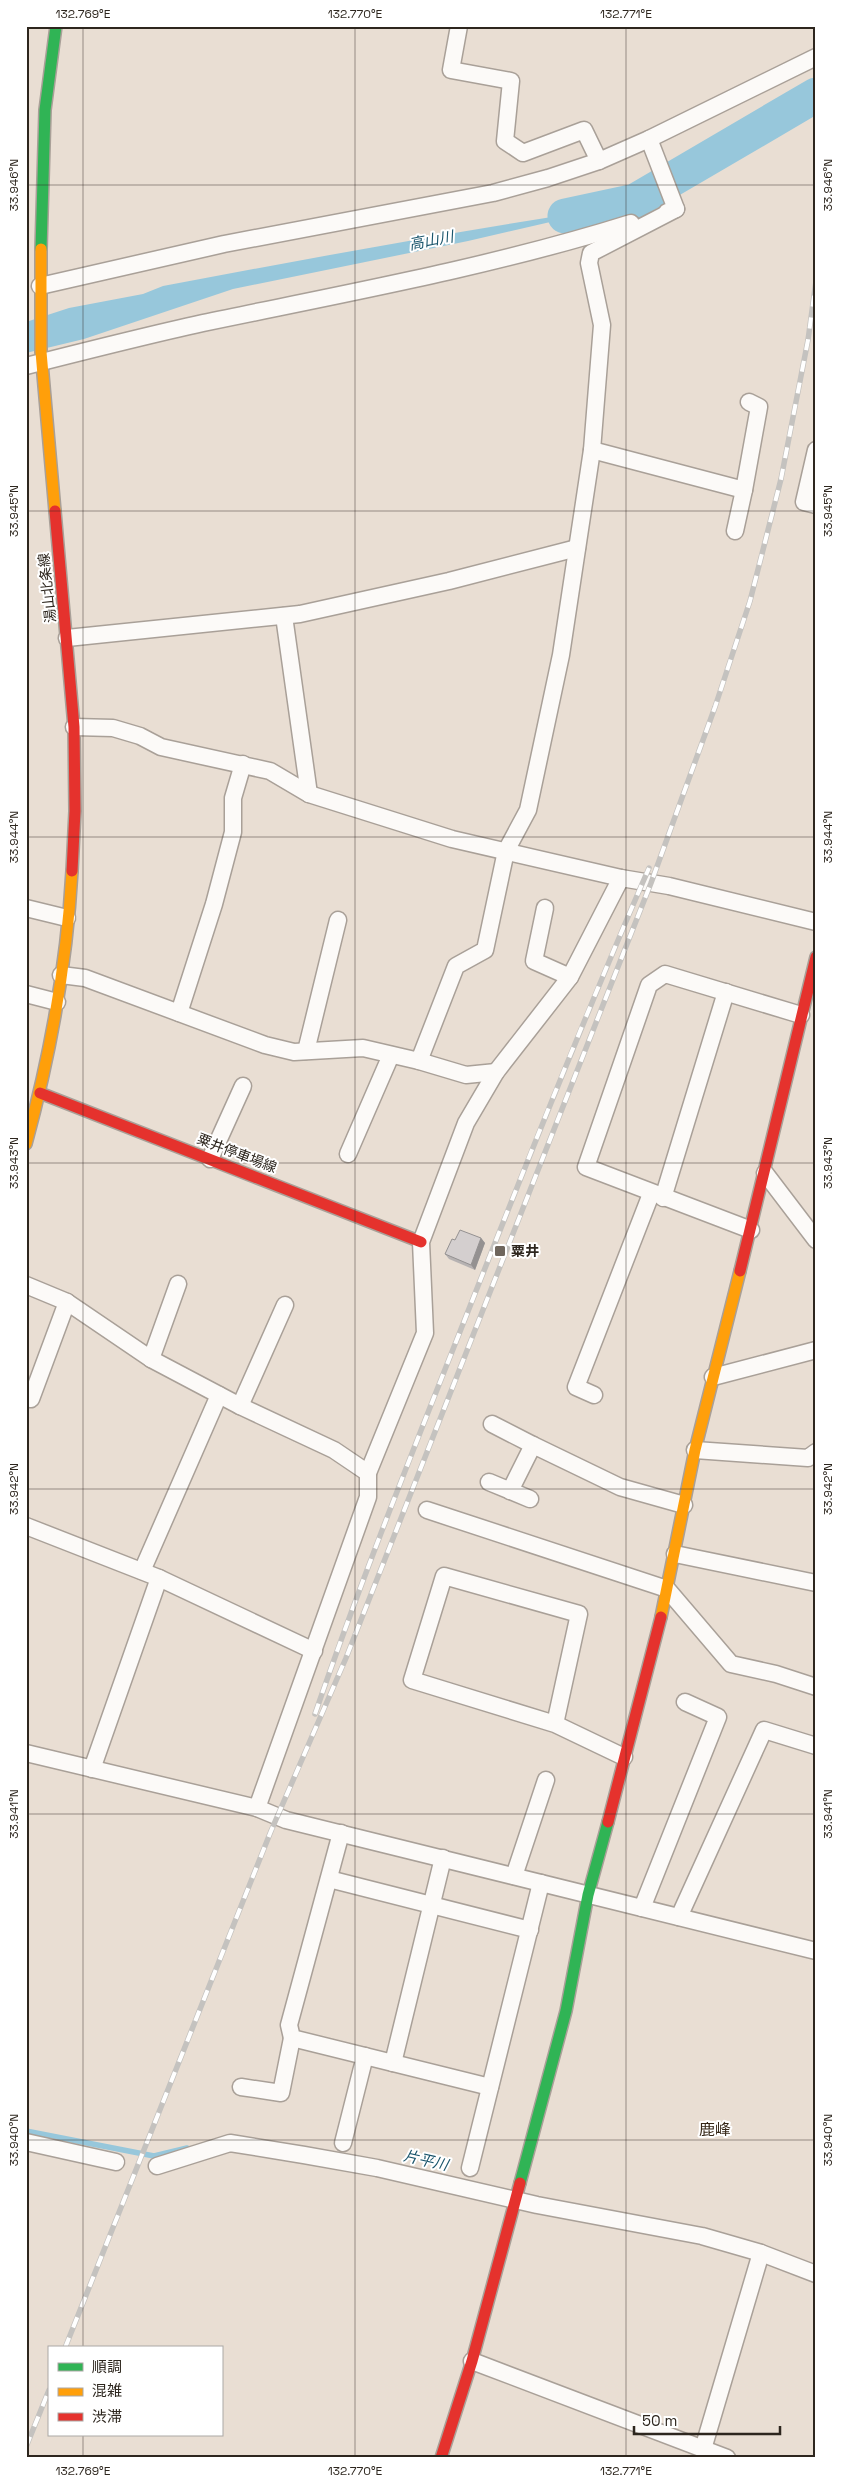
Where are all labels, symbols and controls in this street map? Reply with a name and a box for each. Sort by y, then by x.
text: 132.769°E [56,6,111,22]
text: 132.770°E [328,6,383,22]
text: 132.771°E [600,6,652,22]
text: 33.946°N [6,159,22,211]
text: 33.946°N [820,159,836,211]
water label: 高山川 [407,226,457,254]
text: 33.945°N [6,485,22,537]
text: 33.945°N [820,485,836,537]
street label: 湯山北条線 [34,552,60,624]
text: 33.944°N [6,811,22,863]
text: 33.944°N [820,811,836,863]
street label: 粟井停車場線 [195,1130,279,1176]
text: 33.943°N [6,1137,22,1189]
text: 33.943°N [820,1137,836,1189]
place label: 粟井 [511,1242,539,1260]
marker: 粟井 [493,1244,507,1258]
text: 33.942°N [6,1463,22,1515]
text: 33.942°N [820,1463,836,1515]
text: 33.941°N [6,1789,22,1839]
text: 33.941°N [820,1789,836,1839]
text: 33.940°N [6,2114,22,2166]
text: 33.940°N [820,2114,836,2166]
district label: 鹿峰 [699,2119,731,2140]
water label: 片平川 [402,2146,452,2175]
legend [48,2346,222,2436]
text: 順調 [92,2357,122,2376]
text: 混雑 [92,2381,122,2400]
scale bar [634,2404,781,2436]
text: 渋滞 [92,2407,122,2426]
text: 50 m [642,2411,677,2430]
text: 132.769°E [56,2463,111,2479]
text: 132.770°E [328,2463,383,2479]
text: 132.771°E [600,2463,652,2479]

